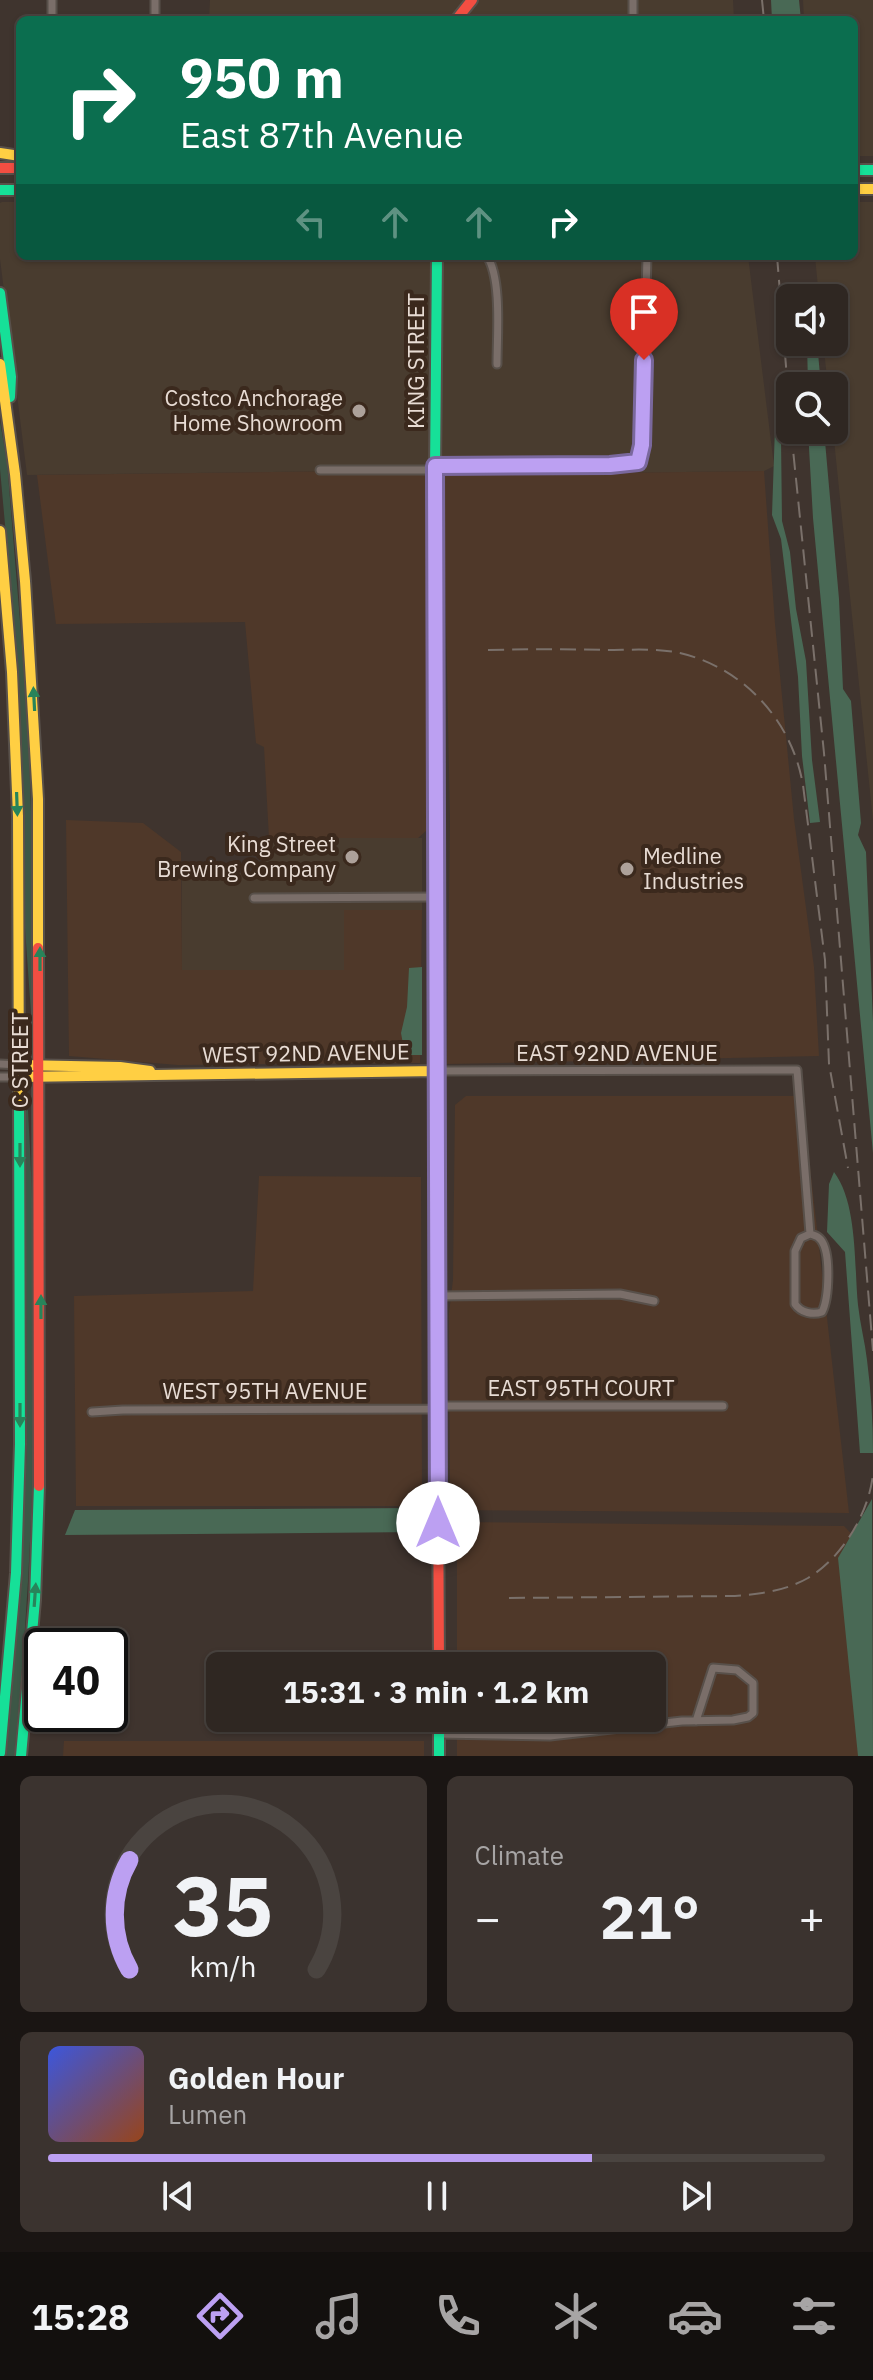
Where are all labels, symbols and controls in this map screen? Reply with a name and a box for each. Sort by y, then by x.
text: 950 m [180,41,344,113]
icon: right [48,48,152,152]
text: East 87th Avenue [180,111,464,158]
icon: left [289,200,333,244]
icon: ahead [373,200,417,244]
icon: ahead [457,200,501,244]
icon: right [541,200,585,244]
pin [610,278,678,360]
map controls [776,284,848,444]
button: sound [776,284,848,356]
icon: arrive [622,290,666,334]
street label: KING STREET [401,292,430,429]
button: search [776,372,848,444]
place label: Costco Anchorage Home Showroom [165,383,343,437]
marker: Costco Anchorage Home Showroom [350,402,368,420]
one-way arrow [27,686,40,711]
one-way arrow [11,792,24,817]
place label: King Street Brewing Company [157,829,336,883]
place label: Medline Industries [643,841,744,895]
marker: King Street Brewing Company [343,848,361,866]
marker: Medline Industries [618,860,636,878]
one-way arrow [34,946,46,971]
street label: C STREET [5,1011,34,1108]
street label: WEST 92ND AVENUE [202,1036,410,1069]
street label: EAST 92ND AVENUE [516,1038,718,1067]
one-way arrow [14,1143,26,1168]
one-way arrow [34,1294,47,1319]
street label: EAST 95TH COURT [488,1373,675,1402]
street label: WEST 95TH AVENUE [162,1376,368,1405]
one-way arrow [14,1403,26,1428]
position arrow [396,1481,480,1565]
one-way arrow [29,1582,42,1607]
speed limit sign: 40 [24,1628,128,1732]
text: 15:31 · 3 min · 1.2 km [283,1672,589,1711]
text: Climate [475,1838,564,1872]
text: 35 [173,1851,273,1959]
text: 21° [600,1877,700,1956]
text: − [475,1889,501,1946]
text: + [799,1889,825,1946]
text: km/h [190,1948,257,1985]
text: Golden Hour [168,2058,344,2097]
text: Lumen [168,2097,247,2131]
icon: previous [156,2174,200,2218]
icon: pause [415,2174,459,2218]
icon: next [674,2174,718,2218]
icon: directions [192,2288,248,2344]
icon: music [311,2288,367,2344]
icon: phone [430,2288,486,2344]
icon: climate [548,2288,604,2344]
icon: car [667,2288,723,2344]
icon: filters [786,2288,842,2344]
text: 15:28 [31,2293,130,2340]

